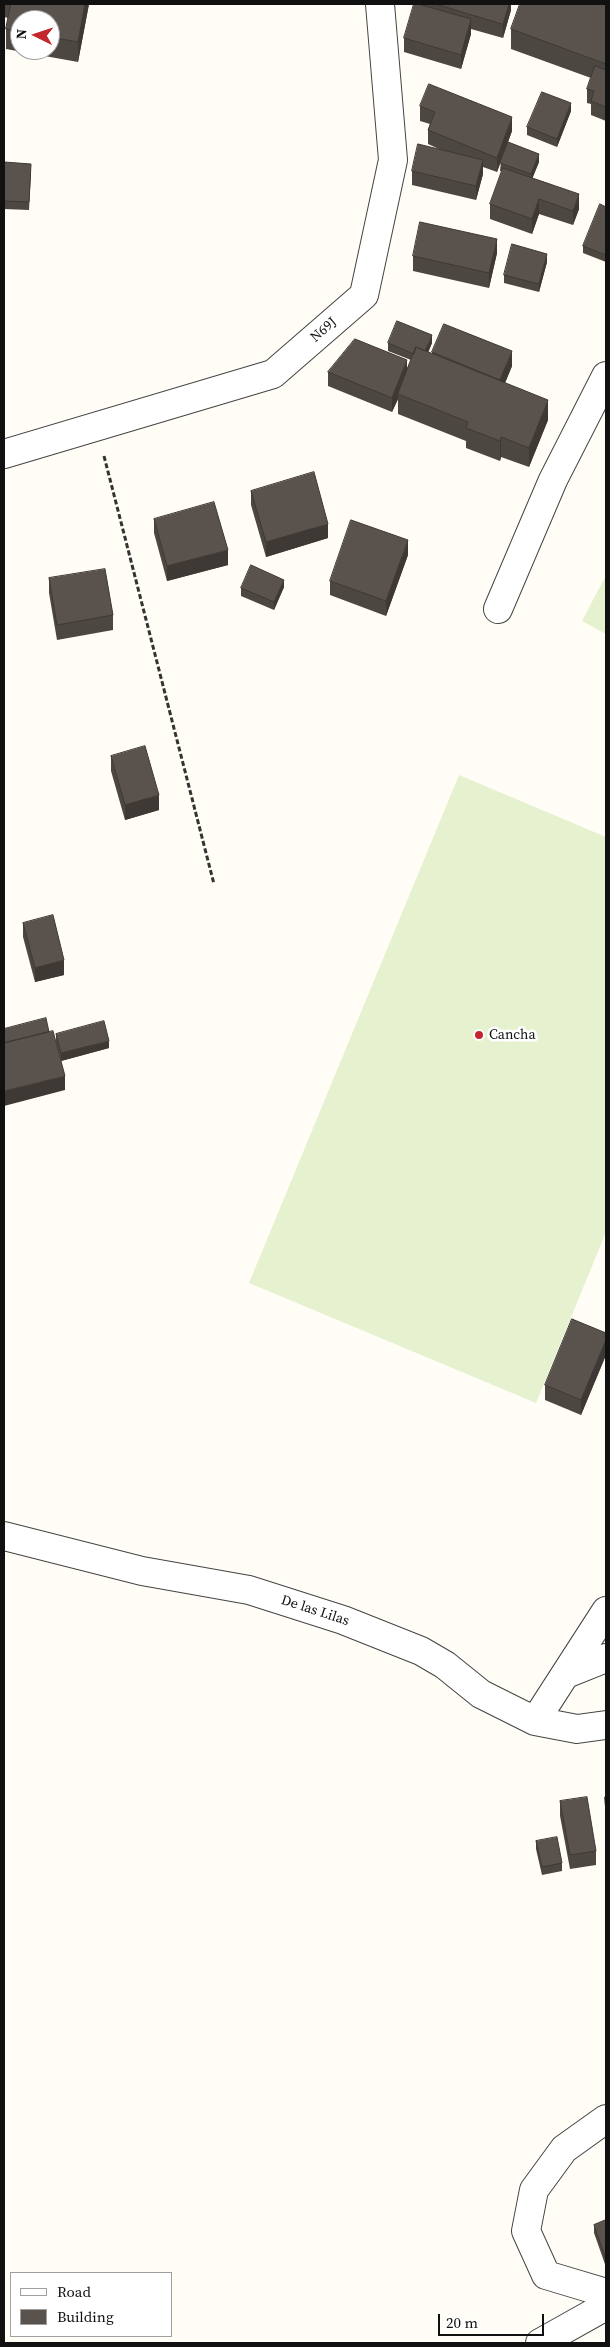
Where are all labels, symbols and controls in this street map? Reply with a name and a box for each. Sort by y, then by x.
north arrow [10,10,60,60]
text: N [11,28,31,40]
street label: N69J [307,314,341,346]
place label: Cancha [489,1027,536,1043]
marker: Cancha [473,1029,485,1041]
street label: De las Lilas [279,1592,351,1630]
legend [10,2272,172,2337]
text: Road [57,2281,91,2302]
scale bar [440,2304,546,2336]
text: Building [57,2306,114,2327]
text: 20 m [446,2312,478,2333]

